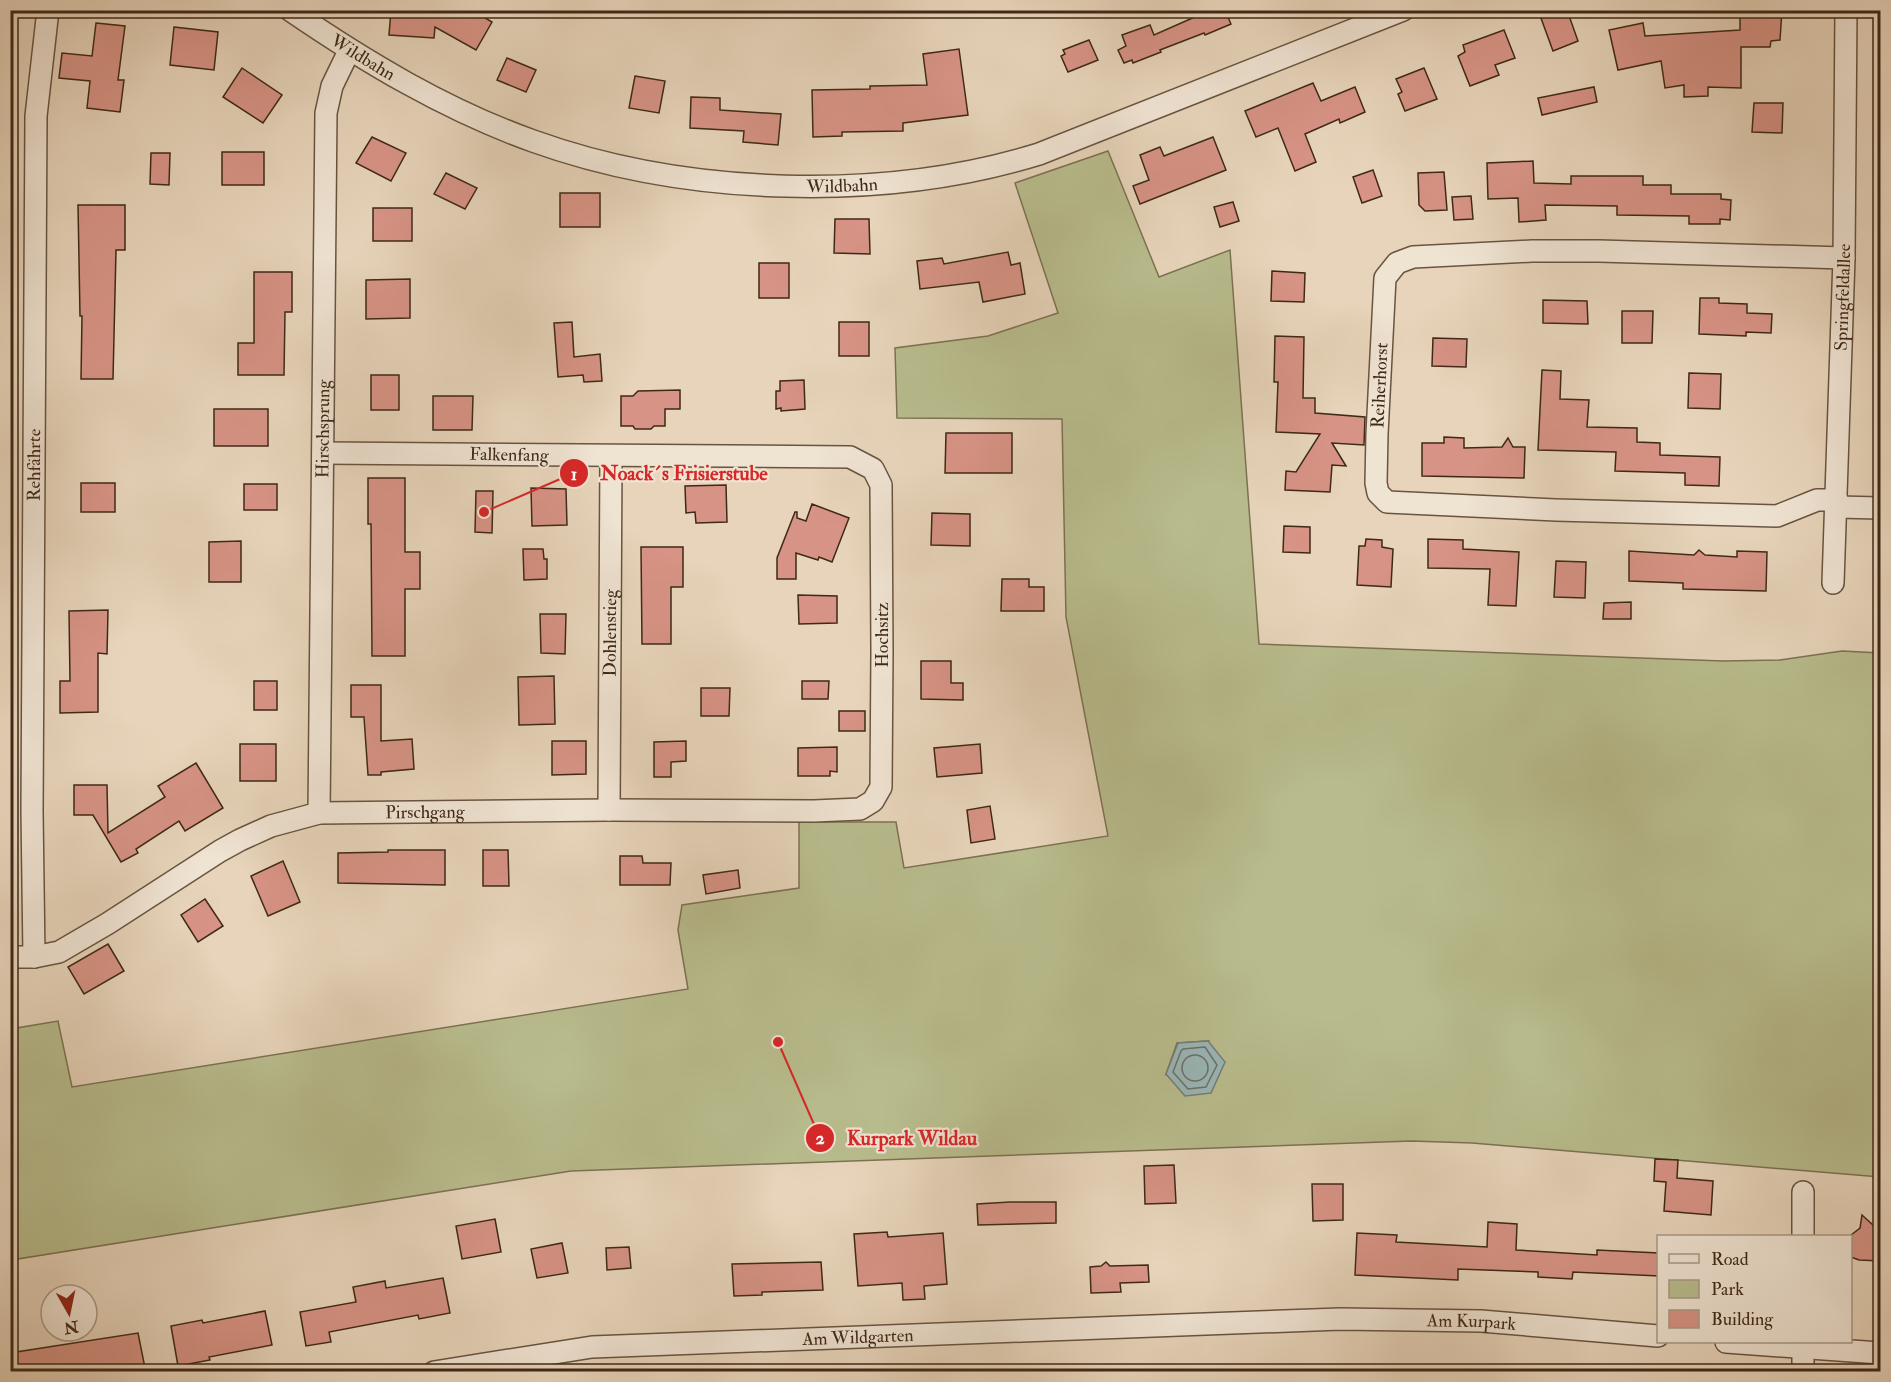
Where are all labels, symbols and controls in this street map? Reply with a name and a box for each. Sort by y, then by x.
street label: Wildbahn [326,28,399,86]
street label: Wildbahn [805,172,879,198]
street label: Springfeldallee [1829,243,1856,351]
street label: Reiherhorst [1366,342,1393,429]
street label: Hirschsprung [311,378,335,478]
street label: Rehfährte [22,428,46,501]
street label: Falkenfang [469,443,550,467]
callout: Noack´s Frisierstube [559,454,780,492]
text: Noack´s Frisierstube [599,461,768,486]
text: 1 [571,463,577,486]
street label: Dohlenstieg [598,588,622,677]
street label: Hochsitz [871,602,894,668]
street label: Pirschgang [385,800,466,824]
callout: Kurpark Wildau [805,1119,989,1157]
text: Kurpark Wildau [847,1126,978,1152]
text: 2 [815,1127,825,1150]
legend [1657,1235,1852,1343]
text: Road [1711,1248,1749,1271]
text: Park [1711,1278,1744,1301]
north arrow [39,1283,99,1343]
text: Building [1711,1308,1774,1331]
street label: Am Kurpark [1426,1309,1517,1335]
text: N [62,1316,81,1338]
street label: Am Wildgarten [801,1323,914,1351]

